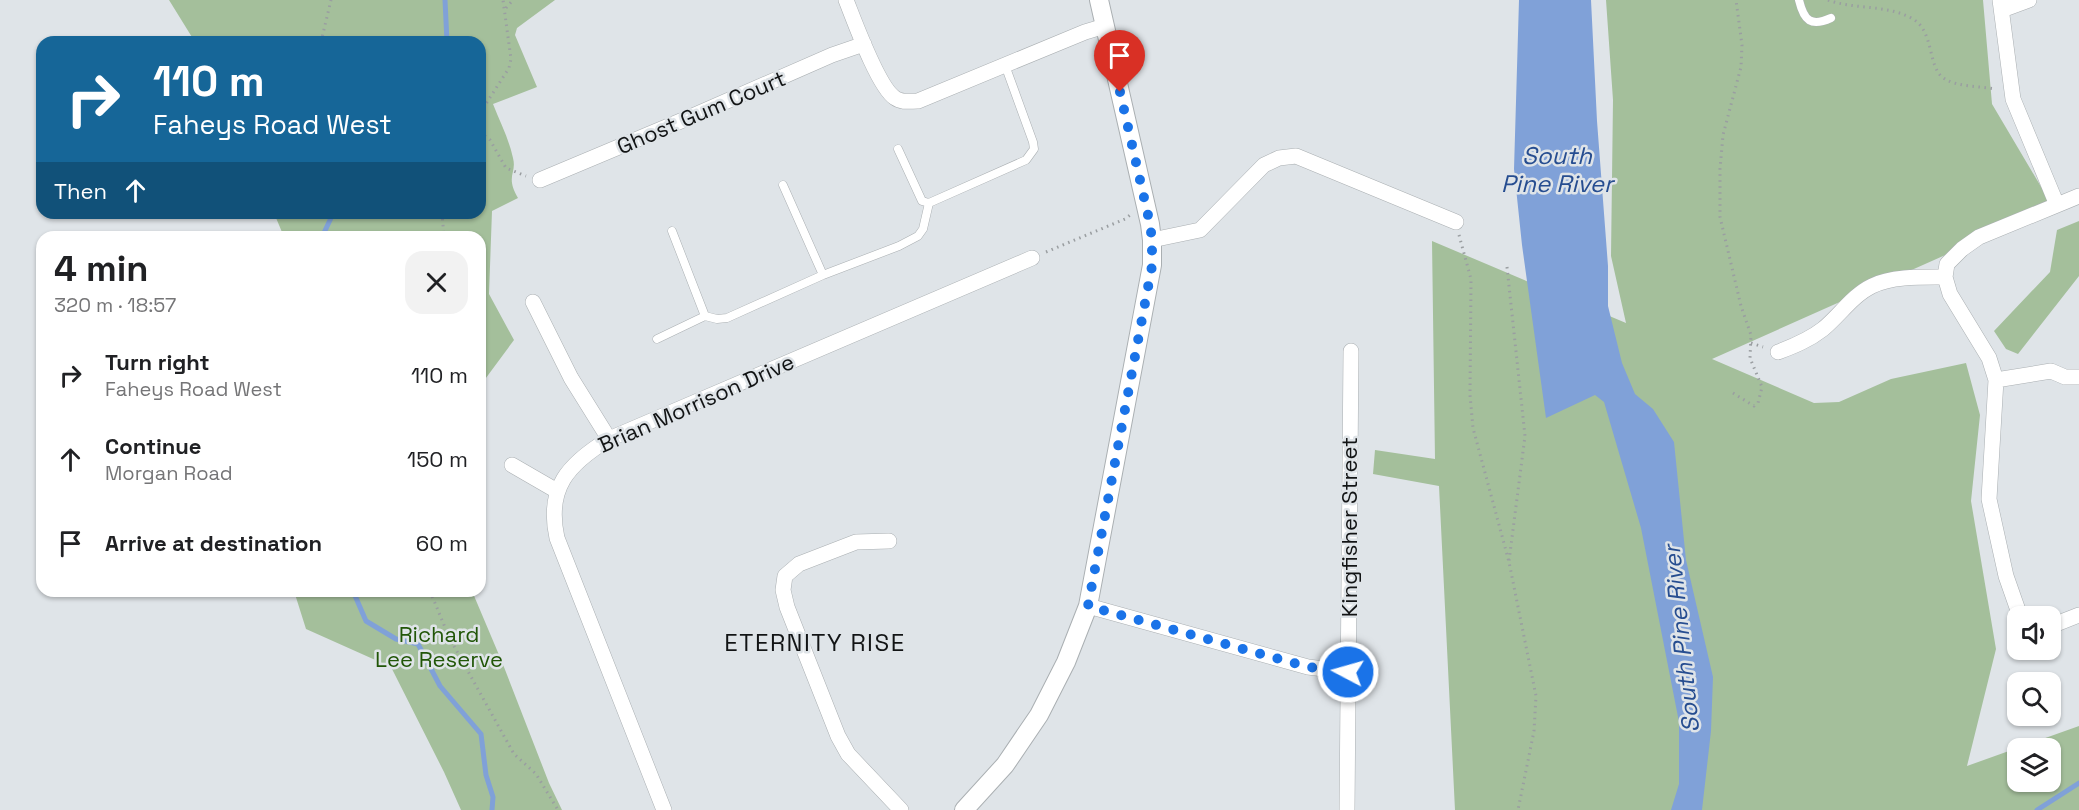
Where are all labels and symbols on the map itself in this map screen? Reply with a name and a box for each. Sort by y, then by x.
pin [1094,30,1145,92]
street label: Ghost Gum Court [612,64,790,160]
water label: South Pine River [1501,140,1616,199]
street label: Brian Morrison Drive [594,347,798,459]
street label: Kingfisher Street [1335,437,1363,617]
water label: South Pine River [1655,541,1706,734]
park label: Richard Lee Reserve [375,620,503,673]
district label: ETERNITY RISE [724,627,906,658]
position arrow [1316,640,1380,704]

